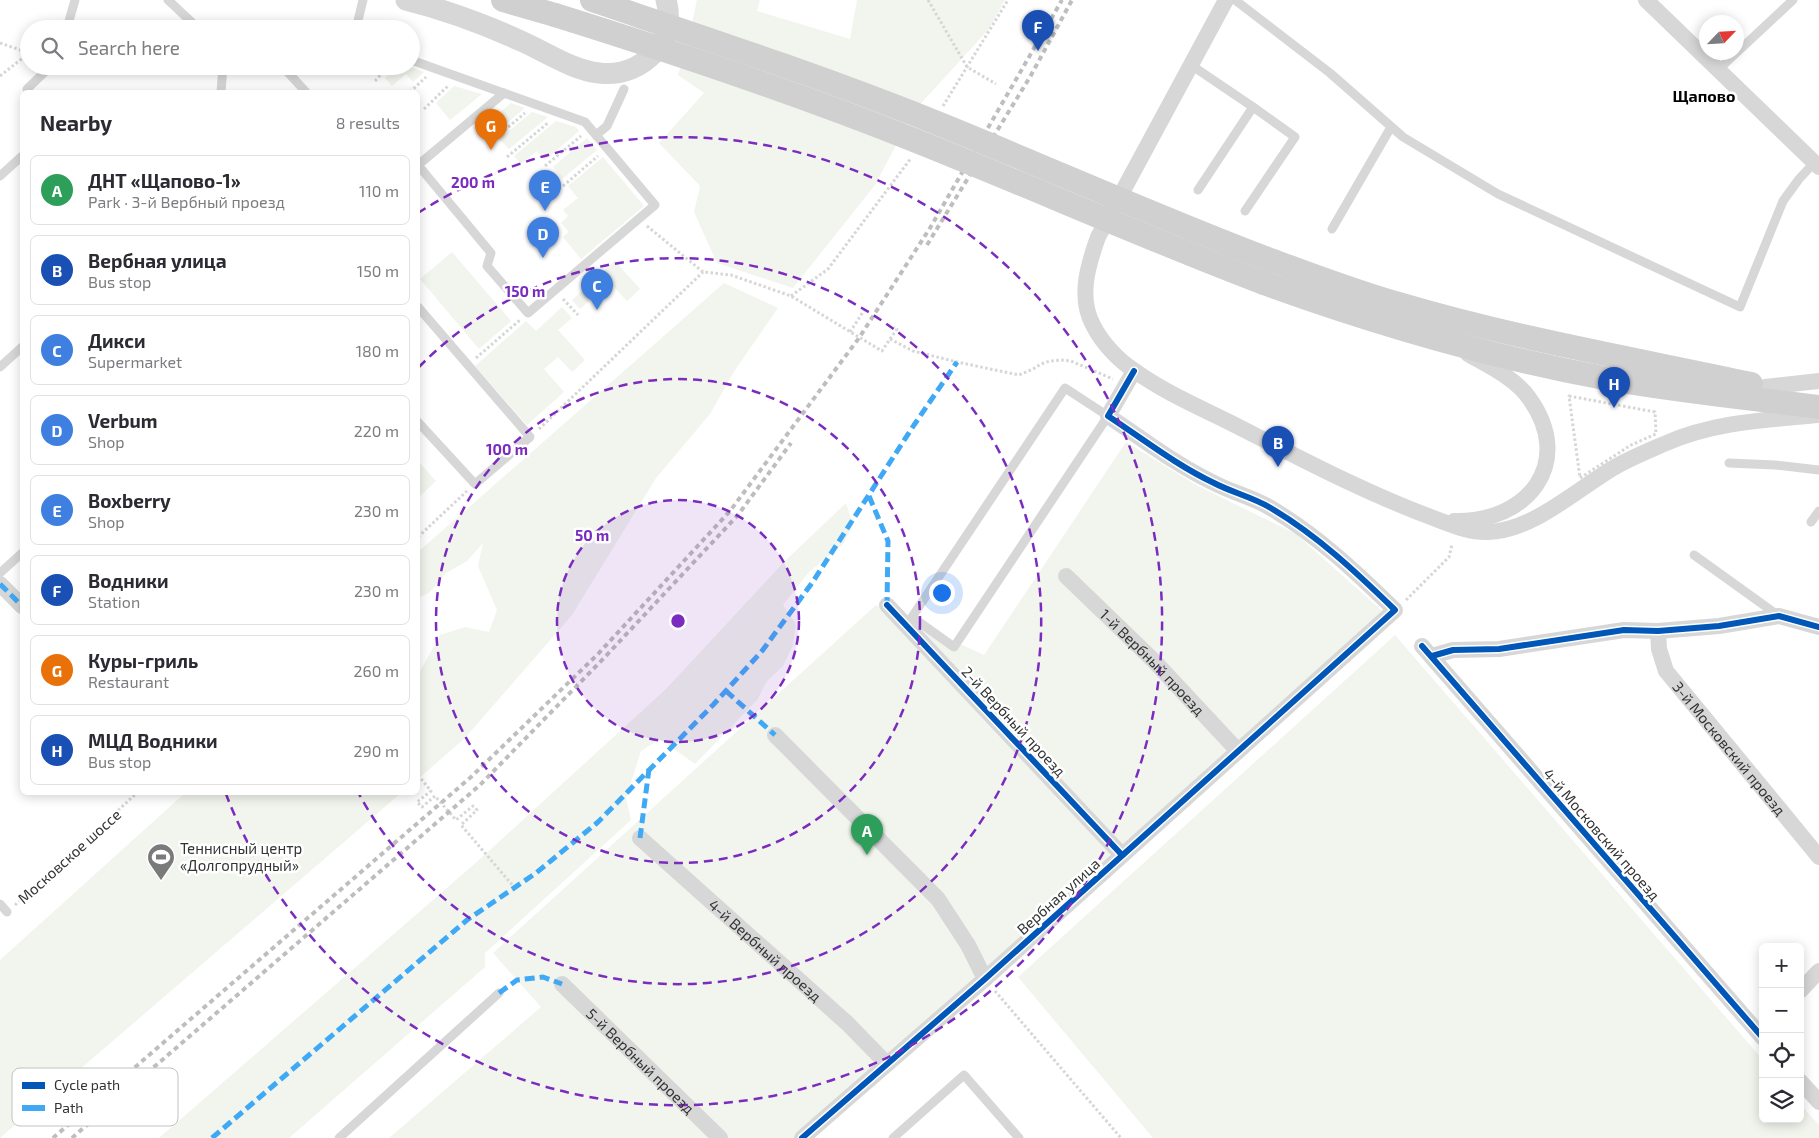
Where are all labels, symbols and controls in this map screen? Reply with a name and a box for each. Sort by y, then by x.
pin: F [1022,10,1054,51]
north arrow [1699,15,1744,60]
search box [20,20,420,75]
icon: search [38,34,66,62]
text: Search here [78,36,180,59]
district label: Щапово [1673,86,1735,105]
pin: G [475,109,507,150]
text: Nearby [40,110,112,135]
text: 8 results [336,113,400,132]
text: ДНТ «Щапово-1» [88,169,241,192]
pin: E [529,170,561,211]
text: 200 m [451,173,495,191]
text: A [52,181,62,200]
text: 110 m [359,181,399,200]
text: Park · 3-й Вербный проезд [88,192,285,211]
pin: D [527,217,559,258]
text: Вербная улица [88,249,227,272]
text: B [52,261,62,280]
text: 150 m [357,261,399,280]
pin: C [581,269,613,310]
text: Bus stop [88,272,151,291]
text: 150 m [505,282,545,300]
text: Дикси [88,329,146,352]
text: C [52,341,62,360]
text: 180 m [356,341,399,360]
text: Supermarket [88,352,182,371]
pin: H [1598,367,1630,408]
text: Verbum [88,409,158,432]
text: D [52,421,62,440]
text: 220 m [354,421,399,440]
pin: B [1262,426,1294,467]
text: Shop [88,432,125,451]
text: 100 m [486,440,528,458]
text: Boxberry [88,489,171,512]
text: E [52,501,62,520]
text: 230 m [354,501,399,520]
text: Shop [88,512,125,531]
text: 50 m [575,526,609,544]
text: Водники [88,569,169,592]
your location [929,580,955,606]
text: F [53,581,61,600]
text: 230 m [354,581,399,600]
text: Station [88,592,140,611]
street label: 1-й Вербный проезд [1097,605,1209,719]
centre of rings [669,612,687,630]
text: Куры-гриль [88,649,198,672]
text: G [52,661,62,680]
text: 260 m [354,661,399,680]
street label: 2-й Вербный проезд [958,662,1070,780]
text: Restaurant [88,672,169,691]
street label: 3-й Московский проезд [1669,678,1790,819]
text: МЦД Водники [88,729,218,752]
text: H [51,741,63,760]
text: 290 m [354,741,399,760]
text: Bus stop [88,752,151,771]
street label: 4-й Московский проезд [1540,764,1664,904]
street label: Московское шоссе [14,805,124,907]
pin: A [851,814,883,855]
place label: Теннисный центр «Долгопрудный» [180,839,302,875]
sports icon: Теннисный центр «Долгопрудный» [146,842,176,881]
street label: Вербная улица [1013,854,1104,939]
street label: 4-й Вербный проезд [705,895,825,1005]
map controls [1759,943,1804,1123]
button: + [1759,943,1804,988]
button: − [1759,988,1804,1033]
street label: 5-й Вербный проезд [583,1004,699,1118]
button: locate [1759,1033,1804,1078]
legend [12,1068,178,1126]
text: Cycle path [54,1076,120,1093]
button: layers [1759,1078,1804,1123]
text: Path [54,1099,83,1116]

